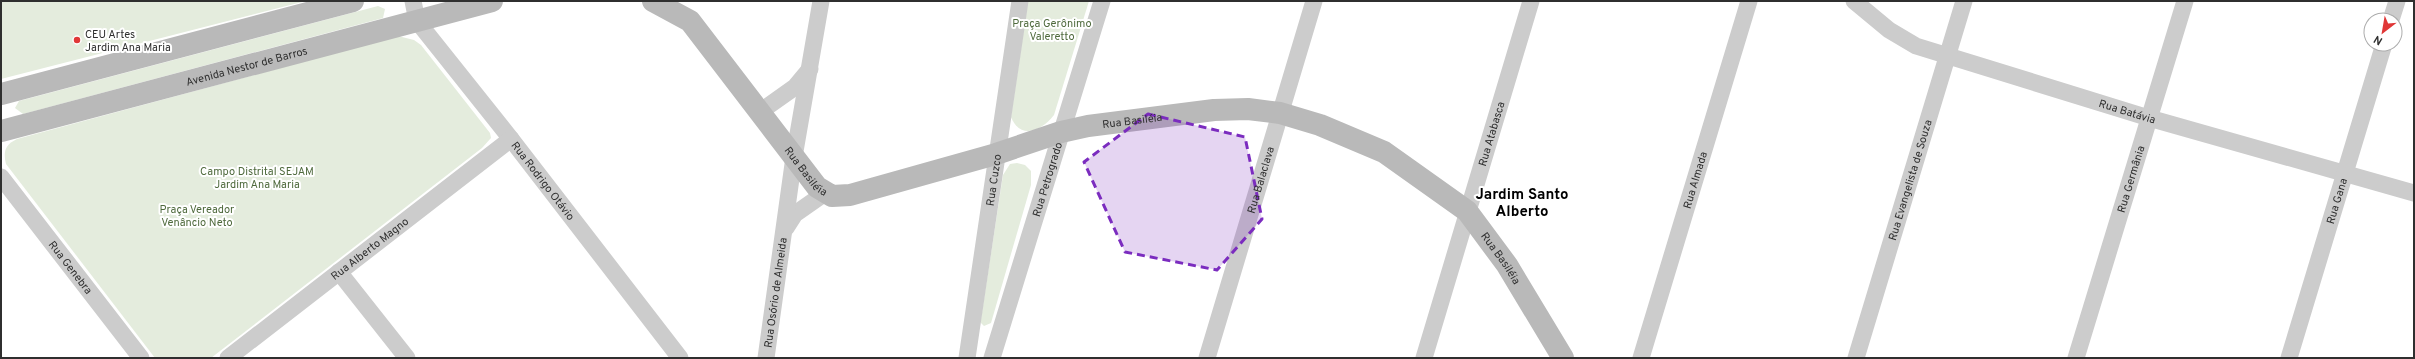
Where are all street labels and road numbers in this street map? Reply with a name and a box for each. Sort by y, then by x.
street label: Avenida Nestor de Barros [184,44,309,90]
street label: Rua Batávia [2097,97,2157,128]
street label: Rua Atabasca [1476,100,1509,168]
street label: Rua Basiléia [1101,111,1163,132]
street label: Rua Evangelista de Souza [1886,118,1936,242]
street label: Rua Rodrigo Otávio [508,139,577,224]
street label: Rua Petrogrado [1030,141,1066,219]
street label: Rua Basiléia [781,144,830,200]
street label: Rua Germânia [2115,144,2148,215]
street label: Rua Balaclava [1245,145,1278,215]
street label: Rua Almada [1681,150,1711,211]
street label: Rua Cuzco [984,153,1005,207]
street label: Rua Gana [2324,176,2351,226]
street label: Rua Alberto Magno [328,215,412,284]
street label: Rua Basiléia [1477,230,1523,287]
street label: Rua Osório de Almeida [761,236,791,349]
street label: Rua Genebra [45,238,95,297]

